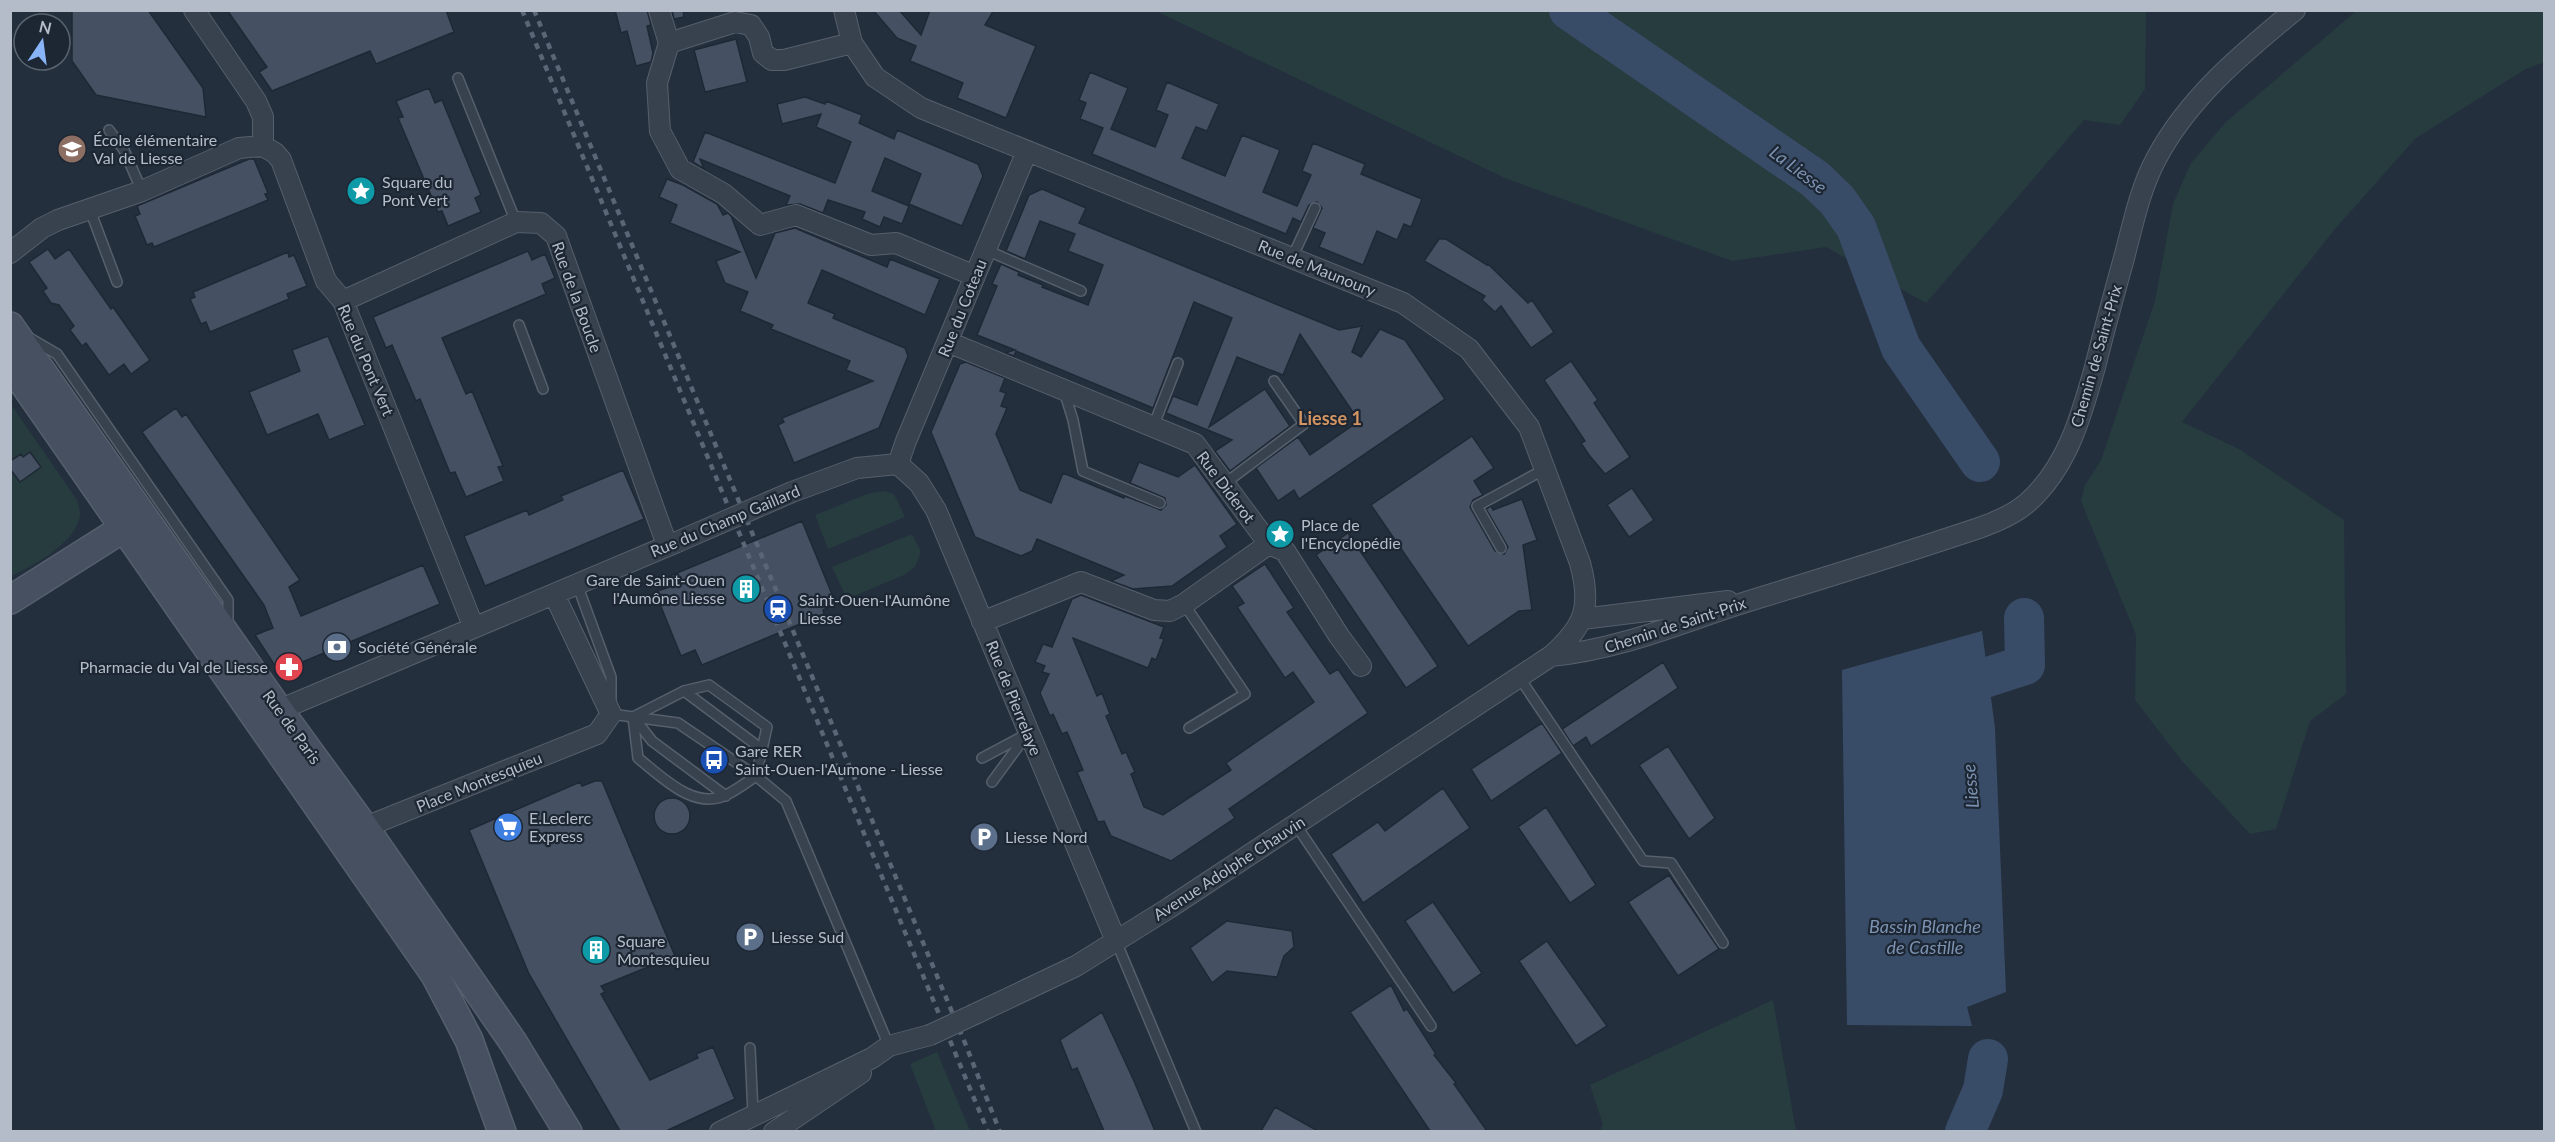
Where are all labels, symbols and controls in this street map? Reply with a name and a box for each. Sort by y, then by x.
north arrow [12,12,72,72]
text: N [37,16,54,38]
place label: École élémentaire Val de Liesse [93,130,217,167]
school or university icon: École élémentaire Val de Liesse [56,133,88,165]
water label: La Liesse [1766,141,1832,198]
place label: Square du Pont Vert [382,172,452,209]
place icon: Square du Pont Vert [345,175,377,207]
street label: Rue de Maunoury [1256,235,1379,300]
street label: Rue de la Boucle [549,239,606,355]
street label: Rue du Coteau [933,256,990,359]
street label: Chemin de Saint-Prix [2066,282,2125,429]
street label: Rue du Pont Vert [334,301,399,419]
district label: Liesse 1 [1298,407,1362,429]
street label: Rue Diderot [1193,447,1260,526]
street label: Rue du Champ Gaillard [647,480,802,561]
place label: Place de l'Encyclopédie [1301,515,1401,552]
place icon: Place de l'Encyclopédie [1264,518,1296,550]
place label: Gare de Saint-Ouen l'Aumône Liesse [586,570,725,607]
building icon: Gare de Saint-Ouen l'Aumône Liesse [730,573,762,605]
place label: Saint-Ouen-l'Aumône Liesse [799,590,950,627]
station icon: Saint-Ouen-l'Aumône Liesse [762,593,794,625]
street label: Chemin de Saint-Prix [1602,593,1748,656]
bank icon: Société Générale [321,631,353,663]
place label: Société Générale [358,637,477,656]
street label: Rue de Pierrelaye [983,638,1046,758]
pharmacy icon: Pharmacie du Val de Liesse [273,651,305,683]
place label: Pharmacie du Val de Liesse [79,657,268,676]
street label: Rue de Paris [259,686,326,767]
place label: Gare RER Saint-Ouen-l'Aumone - Liesse [735,741,943,778]
bus stop icon: Gare RER Saint-Ouen-l'Aumone - Liesse [698,744,730,776]
street label: Place Montesquieu [413,748,544,815]
water label: Liesse [1957,763,1983,809]
place label: E.Leclerc Express [529,808,591,845]
supermarket icon: E.Leclerc Express [492,811,524,843]
street label: Avenue Adolphe Chauvin [1149,811,1308,924]
parking icon: Liesse Nord [968,821,1000,853]
place label: Liesse Nord [1005,827,1087,846]
water label: Bassin Blanche de Castille [1869,915,1981,958]
parking icon: Liesse Sud [734,921,766,953]
place label: Liesse Sud [771,927,844,946]
place label: Square Montesquieu [617,931,710,968]
building icon: Square Montesquieu [580,934,612,966]

